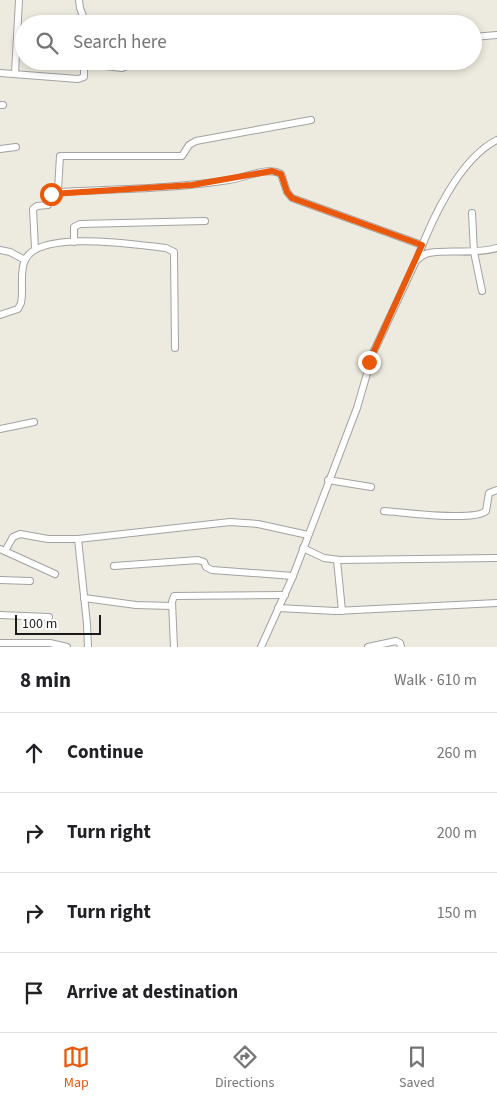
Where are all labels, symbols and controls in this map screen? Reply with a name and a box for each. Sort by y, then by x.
search box [15,15,482,70]
icon: search [33,29,61,57]
text: Search here [73,29,167,56]
route start [40,183,63,206]
route end [358,351,381,374]
scale bar [15,612,101,635]
text: 100 m [22,614,57,634]
text: 8 min [20,665,71,695]
text: Walk · 610 m [394,669,477,691]
icon: ahead [20,739,48,767]
text: Continue [67,739,144,766]
text: 260 m [437,742,477,764]
icon: right [20,819,48,847]
text: Turn right [67,819,151,846]
text: 200 m [437,822,477,844]
icon: right [20,899,48,927]
text: Turn right [67,899,151,926]
text: 150 m [437,902,477,924]
icon: arrive [20,979,48,1007]
text: Arrive at destination [67,979,238,1006]
tab: Map [62,1043,90,1093]
tab: Directions [215,1043,274,1093]
tab: Saved [399,1043,435,1093]

